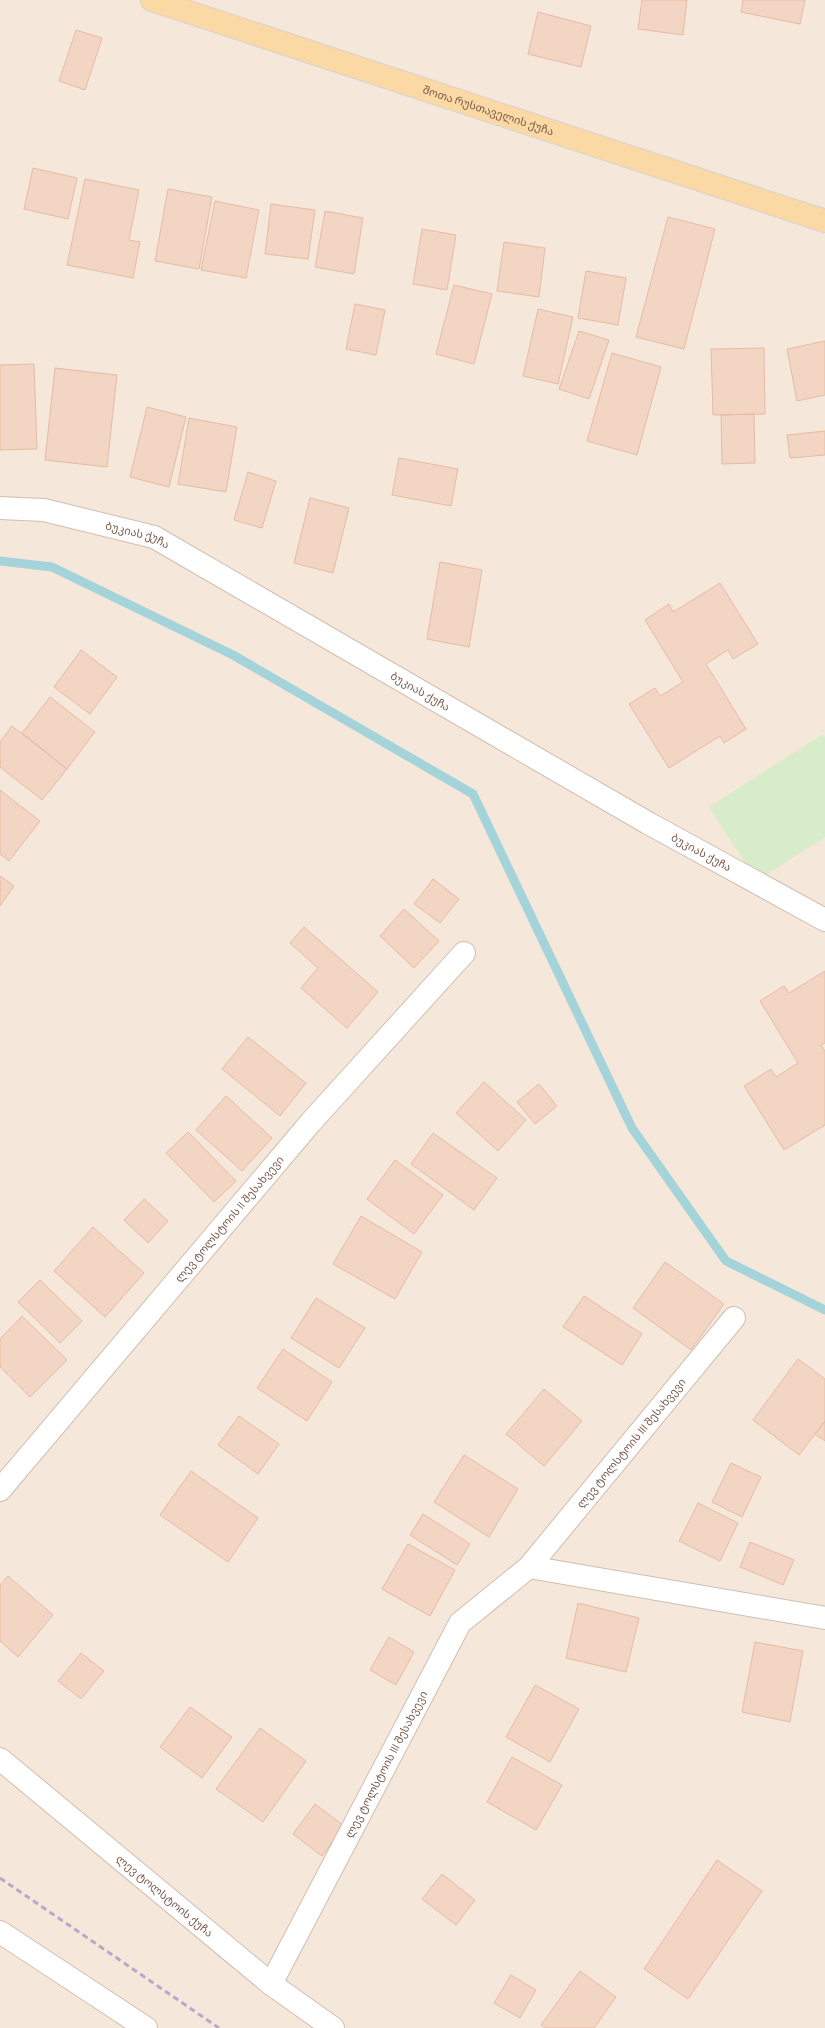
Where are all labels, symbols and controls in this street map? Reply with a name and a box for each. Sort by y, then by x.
street label: შოთა რუსთაველის ქუჩა [421,81,556,139]
street label: ბუკიას ქუჩა [104,517,173,552]
street label: ბუკიას ქუჩა [387,668,453,715]
street label: ბუკიას ქუჩა [668,829,734,875]
street label: ლევ ტოლსტოის II შესახვევი [171,1152,287,1286]
street label: ლევ ტოლსტოის III შესახვევი [573,1375,689,1511]
street label: ლევ ტოლსტოის III შესახვევი [341,1688,431,1841]
street label: ლევ ტოლსტოის ქუჩა [113,1851,217,1941]

